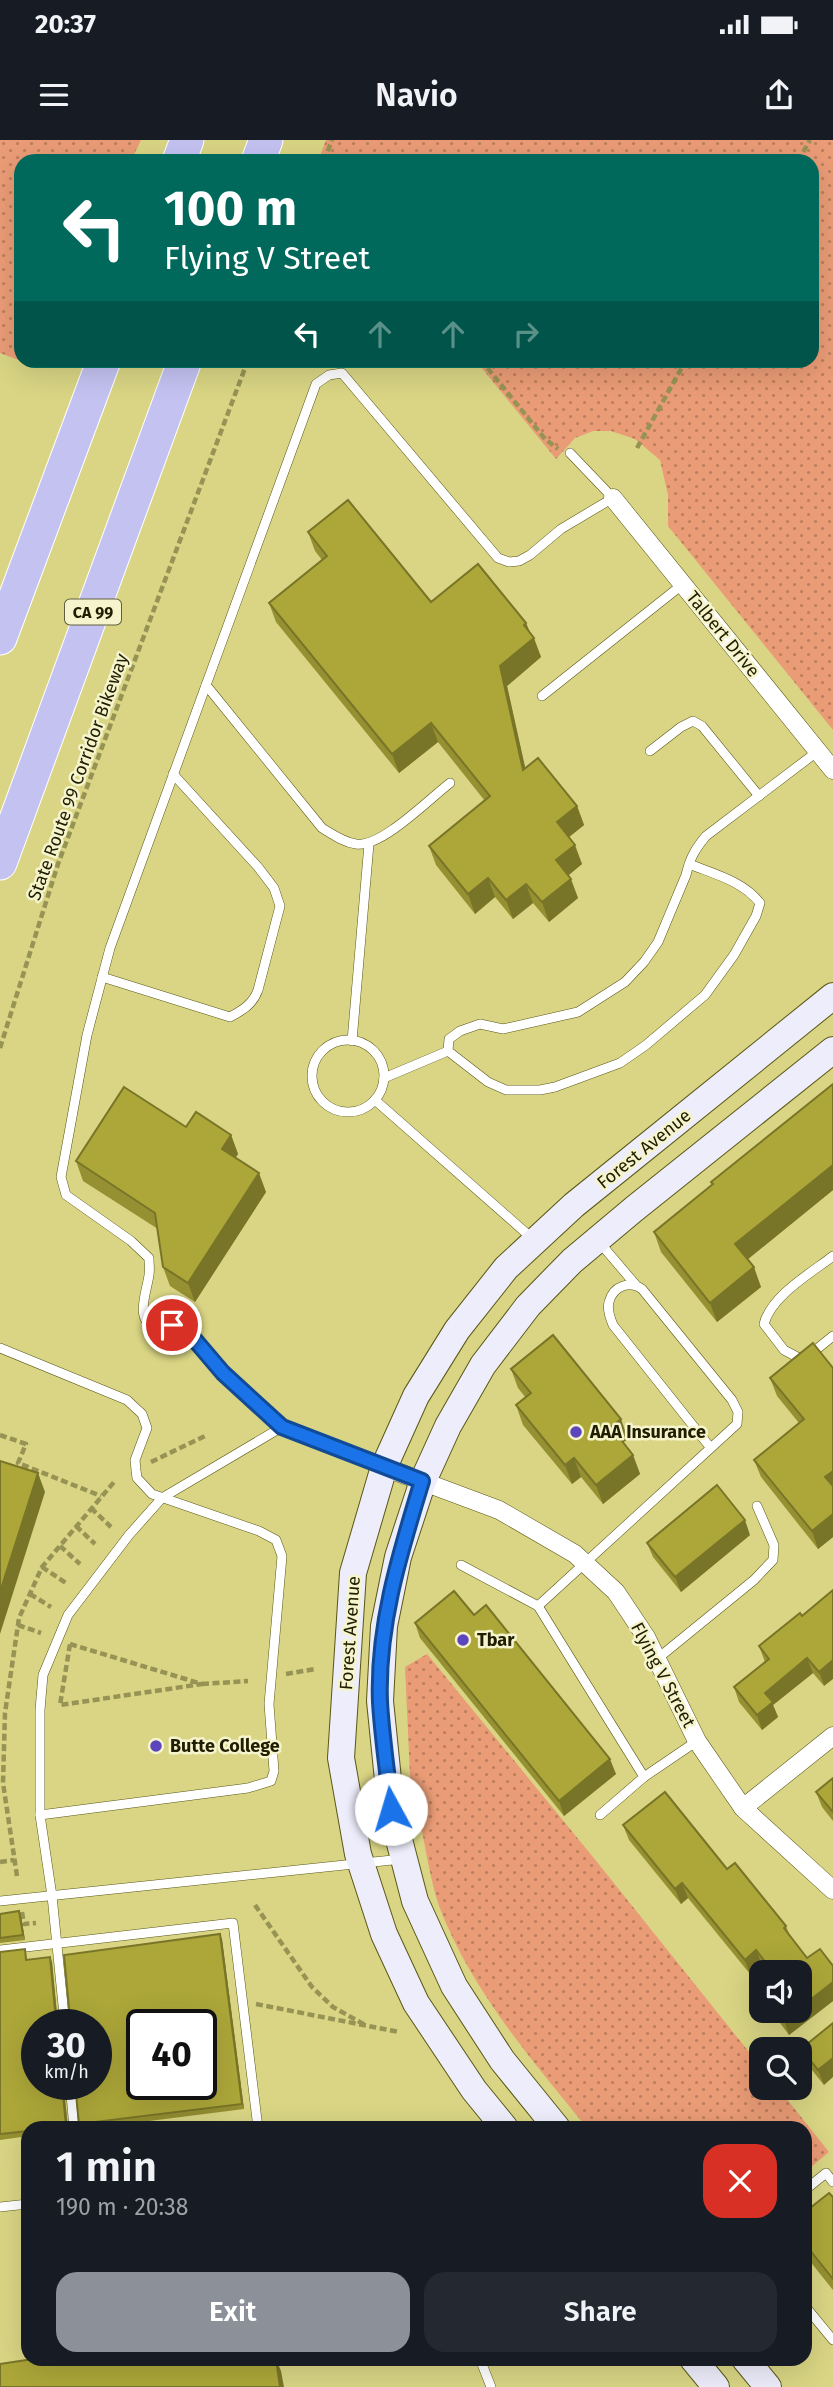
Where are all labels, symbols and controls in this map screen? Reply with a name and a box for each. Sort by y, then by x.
text: 20:37 [35,9,96,40]
icon: menu [35,76,73,114]
text: Navio [375,76,458,114]
icon: share [760,76,798,114]
text: 100 m [164,179,297,238]
icon: left [49,182,140,273]
text: Flying V Street [164,239,370,277]
icon: left [288,315,326,353]
icon: ahead [361,315,399,353]
icon: ahead [434,315,472,353]
icon: right [507,315,545,353]
street label: Talbert Drive [682,587,764,681]
road number: CA 99 [65,600,121,625]
street label: State Route 99 Corridor Bikeway [23,650,133,903]
street label: Forest Avenue [593,1104,695,1194]
pin [142,1295,202,1355]
icon: arrive [153,1306,191,1344]
place label: AAA Insurance [589,1421,706,1443]
marker: AAA Insurance [568,1424,584,1440]
street label: Forest Avenue [335,1575,365,1691]
street label: Flying V Street [626,1619,700,1732]
place label: Tbar [477,1629,515,1651]
marker: Tbar [455,1632,471,1648]
place label: Butte College [170,1735,280,1757]
marker: Butte College [148,1738,164,1754]
position arrow [354,1772,428,1846]
map controls [749,1960,812,2100]
button: sound [749,1960,812,2023]
speed limit sign: 40 [126,2009,217,2100]
text: 30 [47,2024,86,2066]
button: search [749,2037,812,2100]
text: km/h [44,2061,89,2083]
text: 1 min [56,2142,157,2192]
button: close [703,2144,777,2218]
text: 190 m · 20:38 [56,2193,188,2221]
button: Exit [56,2272,410,2352]
button: Share [424,2272,777,2352]

